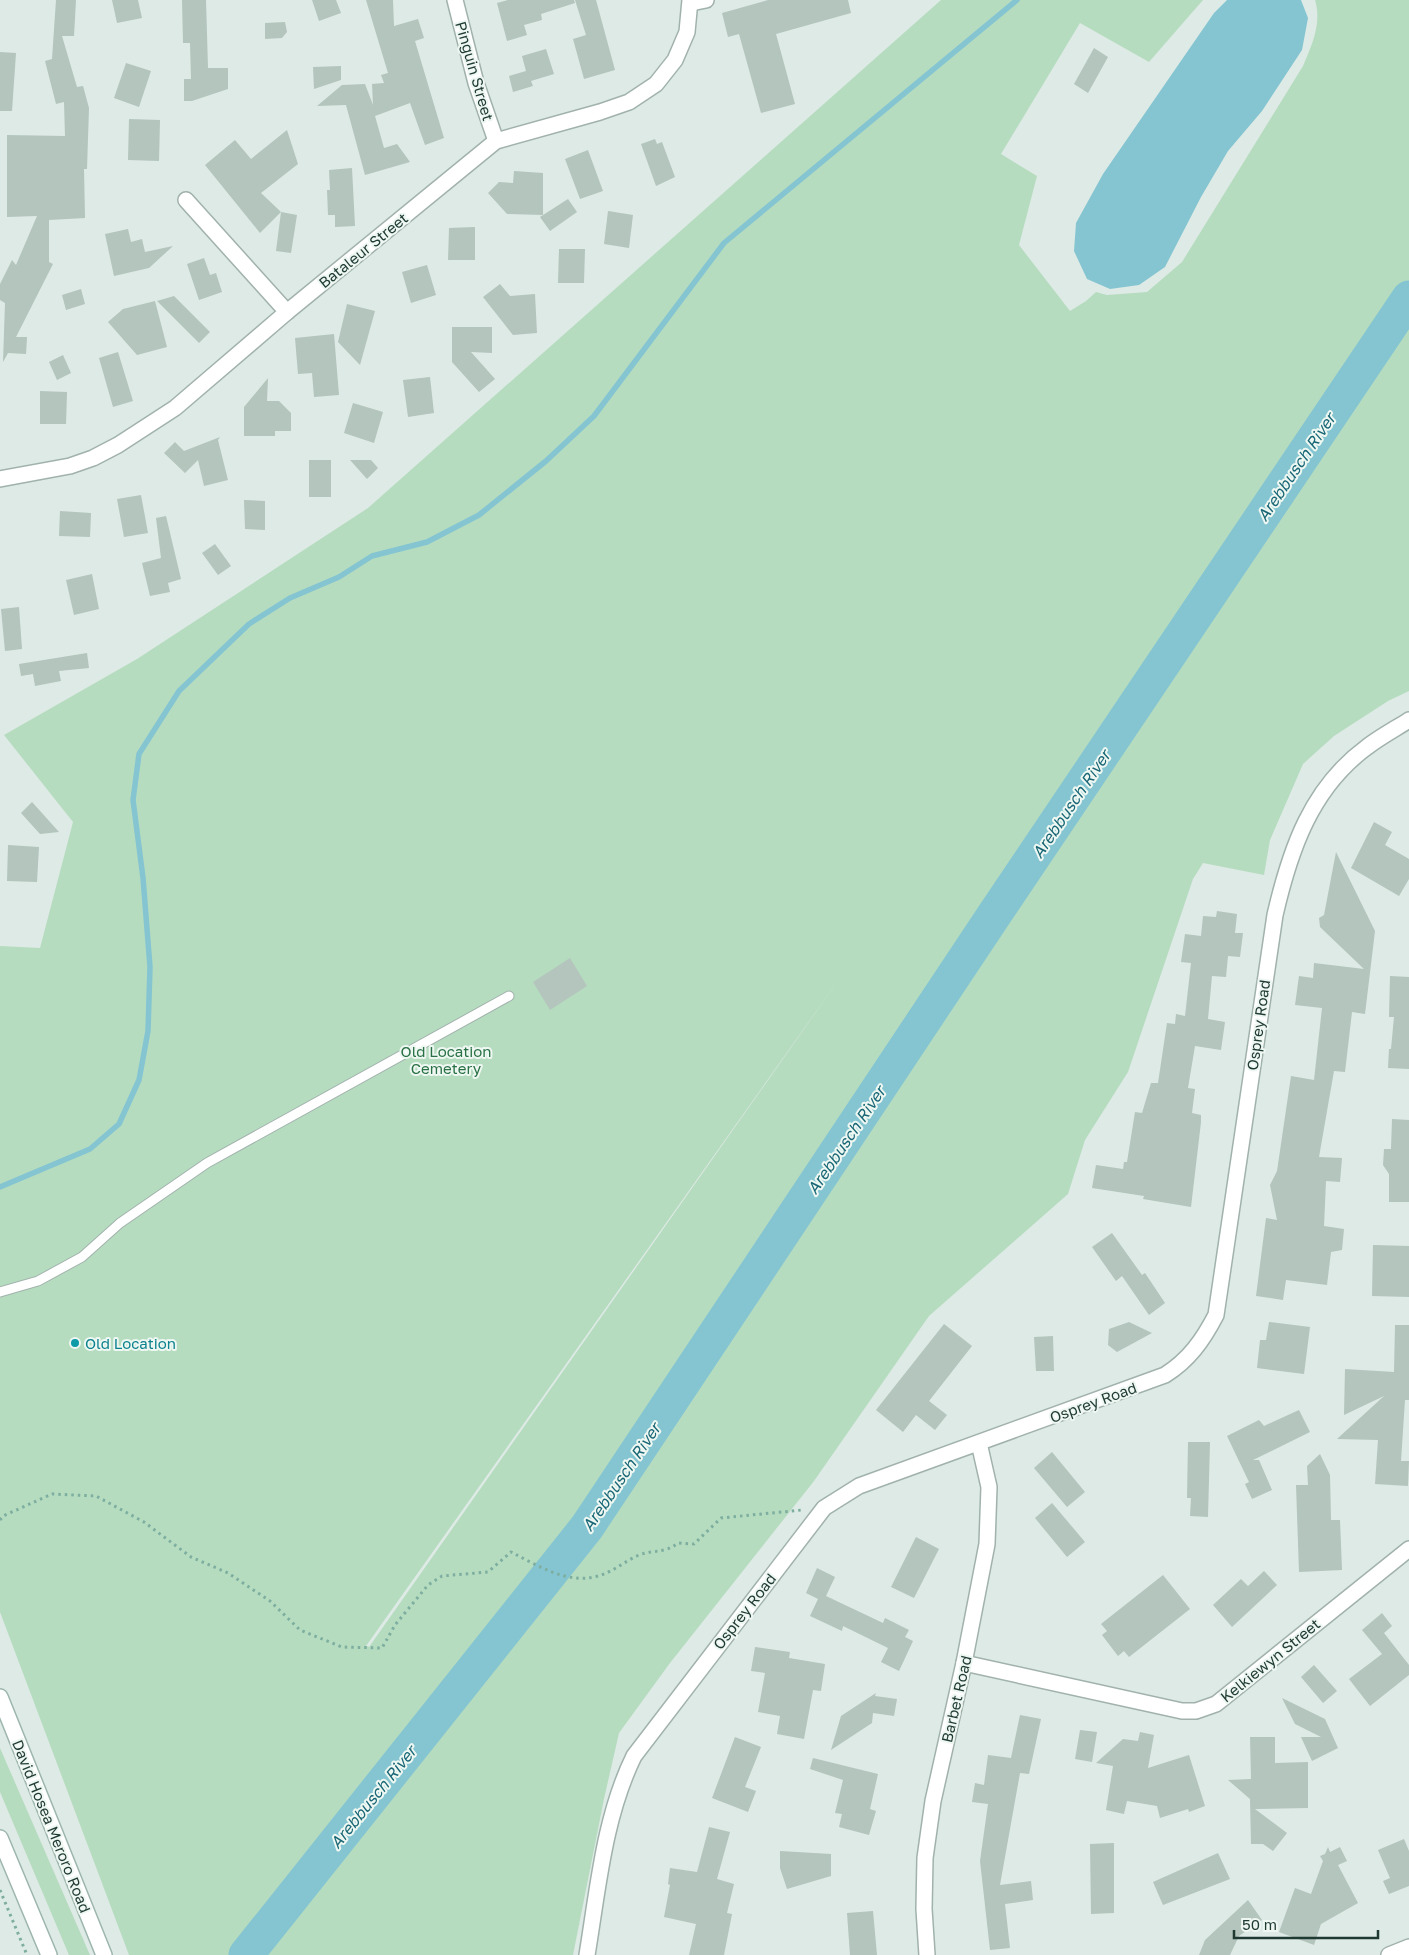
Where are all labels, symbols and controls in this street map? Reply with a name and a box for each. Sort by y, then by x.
street label: Pinguin Street [452,19,498,123]
street label: Bataleur Street [315,209,411,291]
water label: Arebbusch River [1253,407,1341,525]
water label: Arebbusch River [1028,744,1116,862]
street label: Osprey Road [1243,979,1273,1071]
park label: Old Location Cemetery [401,1042,491,1077]
water label: Arebbusch River [803,1080,891,1198]
place label: Old Location [85,1334,176,1352]
marker: Old Location [69,1337,81,1349]
street label: Osprey Road [1047,1378,1139,1426]
water label: Arebbusch River [578,1417,666,1535]
street label: Osprey Road [709,1569,779,1653]
street label: Kelkiewyn Street [1217,1614,1323,1706]
street label: Barbet Road [937,1654,975,1744]
street label: David Hosea Meroro Road [9,1737,95,1915]
water label: Arebbusch River [326,1740,422,1852]
scale bar [1234,1908,1378,1940]
text: 50 m [1242,1915,1277,1933]

